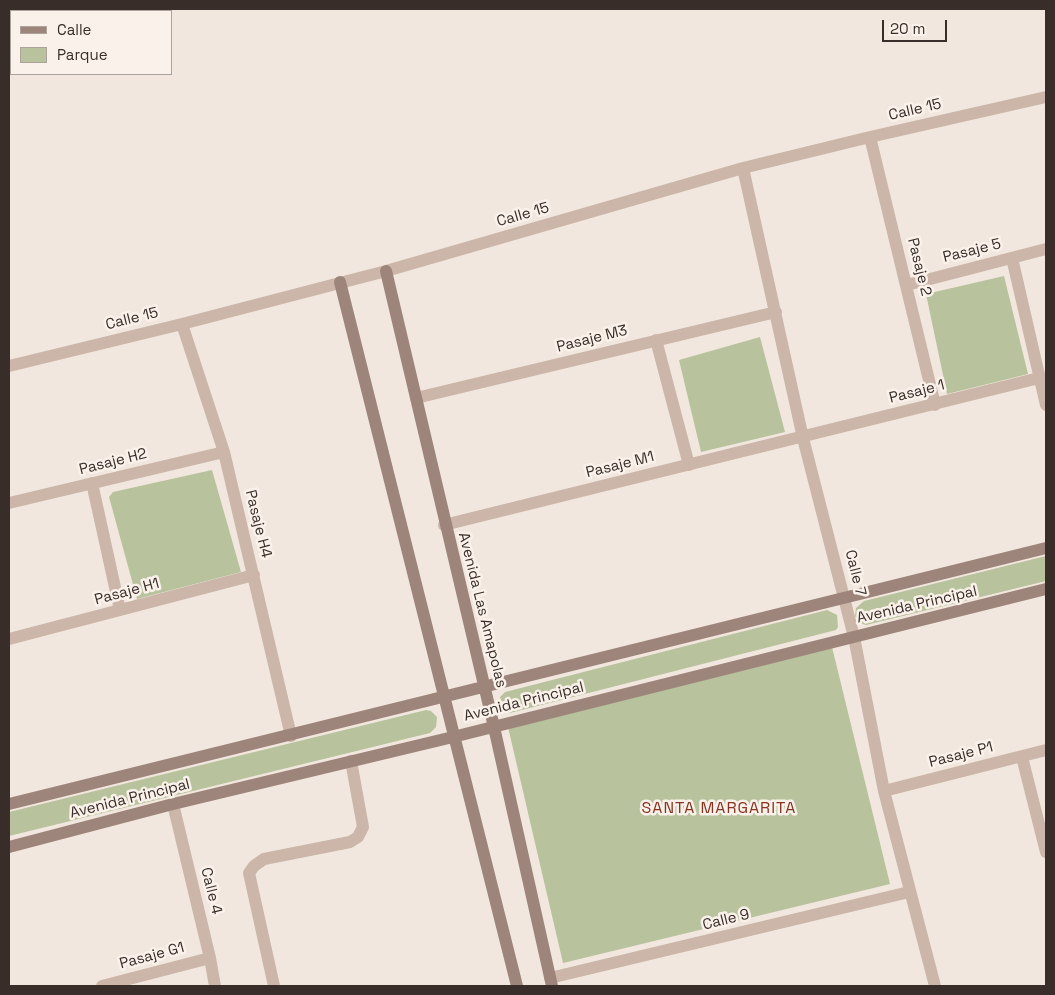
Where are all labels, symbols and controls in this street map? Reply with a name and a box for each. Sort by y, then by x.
legend [10,10,172,75]
scale bar [885,10,950,42]
text: 20 m [890,19,925,38]
text: Calle [57,20,92,39]
text: Parque [57,45,108,64]
street label: Calle 15 [887,95,943,125]
street label: Calle 15 [495,199,551,231]
street label: Pasaje 5 [941,235,1003,267]
street label: Pasaje 2 [903,236,935,298]
street label: Calle 15 [104,304,160,334]
street label: Pasaje M3 [555,322,629,356]
street label: Pasaje 1 [887,376,947,408]
street label: Pasaje H2 [77,445,149,479]
street label: Pasaje M1 [584,448,656,482]
street label: Pasaje H4 [241,488,275,560]
street label: Avenida Las Amapolas [454,530,510,690]
street label: Calle 7 [841,548,869,598]
street label: Pasaje H1 [93,575,161,609]
street label: Avenida Principal [855,582,979,628]
street label: Avenida Principal [462,678,586,726]
street label: Pasaje P1 [927,738,995,772]
street label: Avenida Principal [68,775,192,823]
district label: SANTA MARGARITA [640,799,798,819]
street label: Calle 4 [196,866,226,916]
street label: Calle 9 [701,906,751,934]
street label: Pasaje G1 [118,939,186,973]

